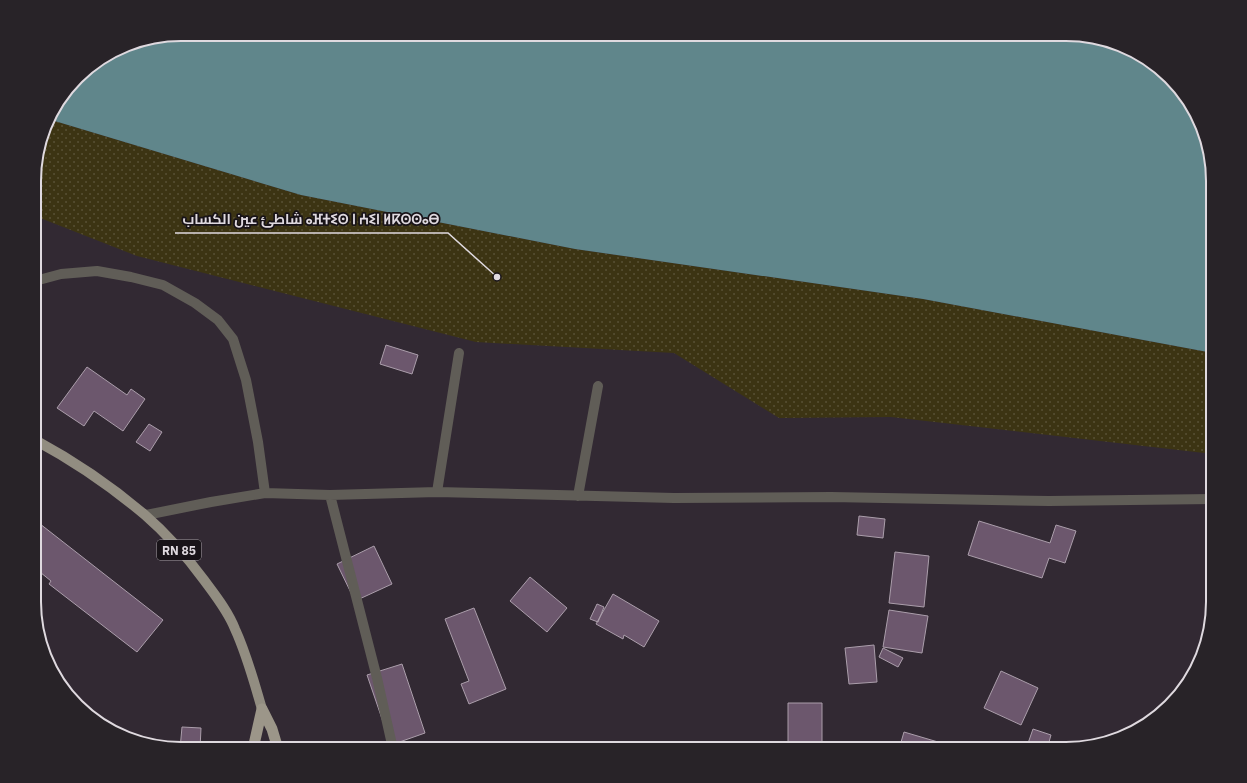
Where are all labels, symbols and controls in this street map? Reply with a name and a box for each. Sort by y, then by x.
callout: شاطئ عين الكساب ⴰⴼⵜⵉⵙ ⵏ ⵄⵉⵏ ⵍⴽⵙⵙⴰⴱ [175,207,448,233]
text: شاطئ عين الكساب ⴰⴼⵜⵉⵙ ⵏ ⵄⵉⵏ ⵍⴽⵙⵙⴰⴱ [183,210,439,228]
road number: RN 85 [157,540,201,560]

